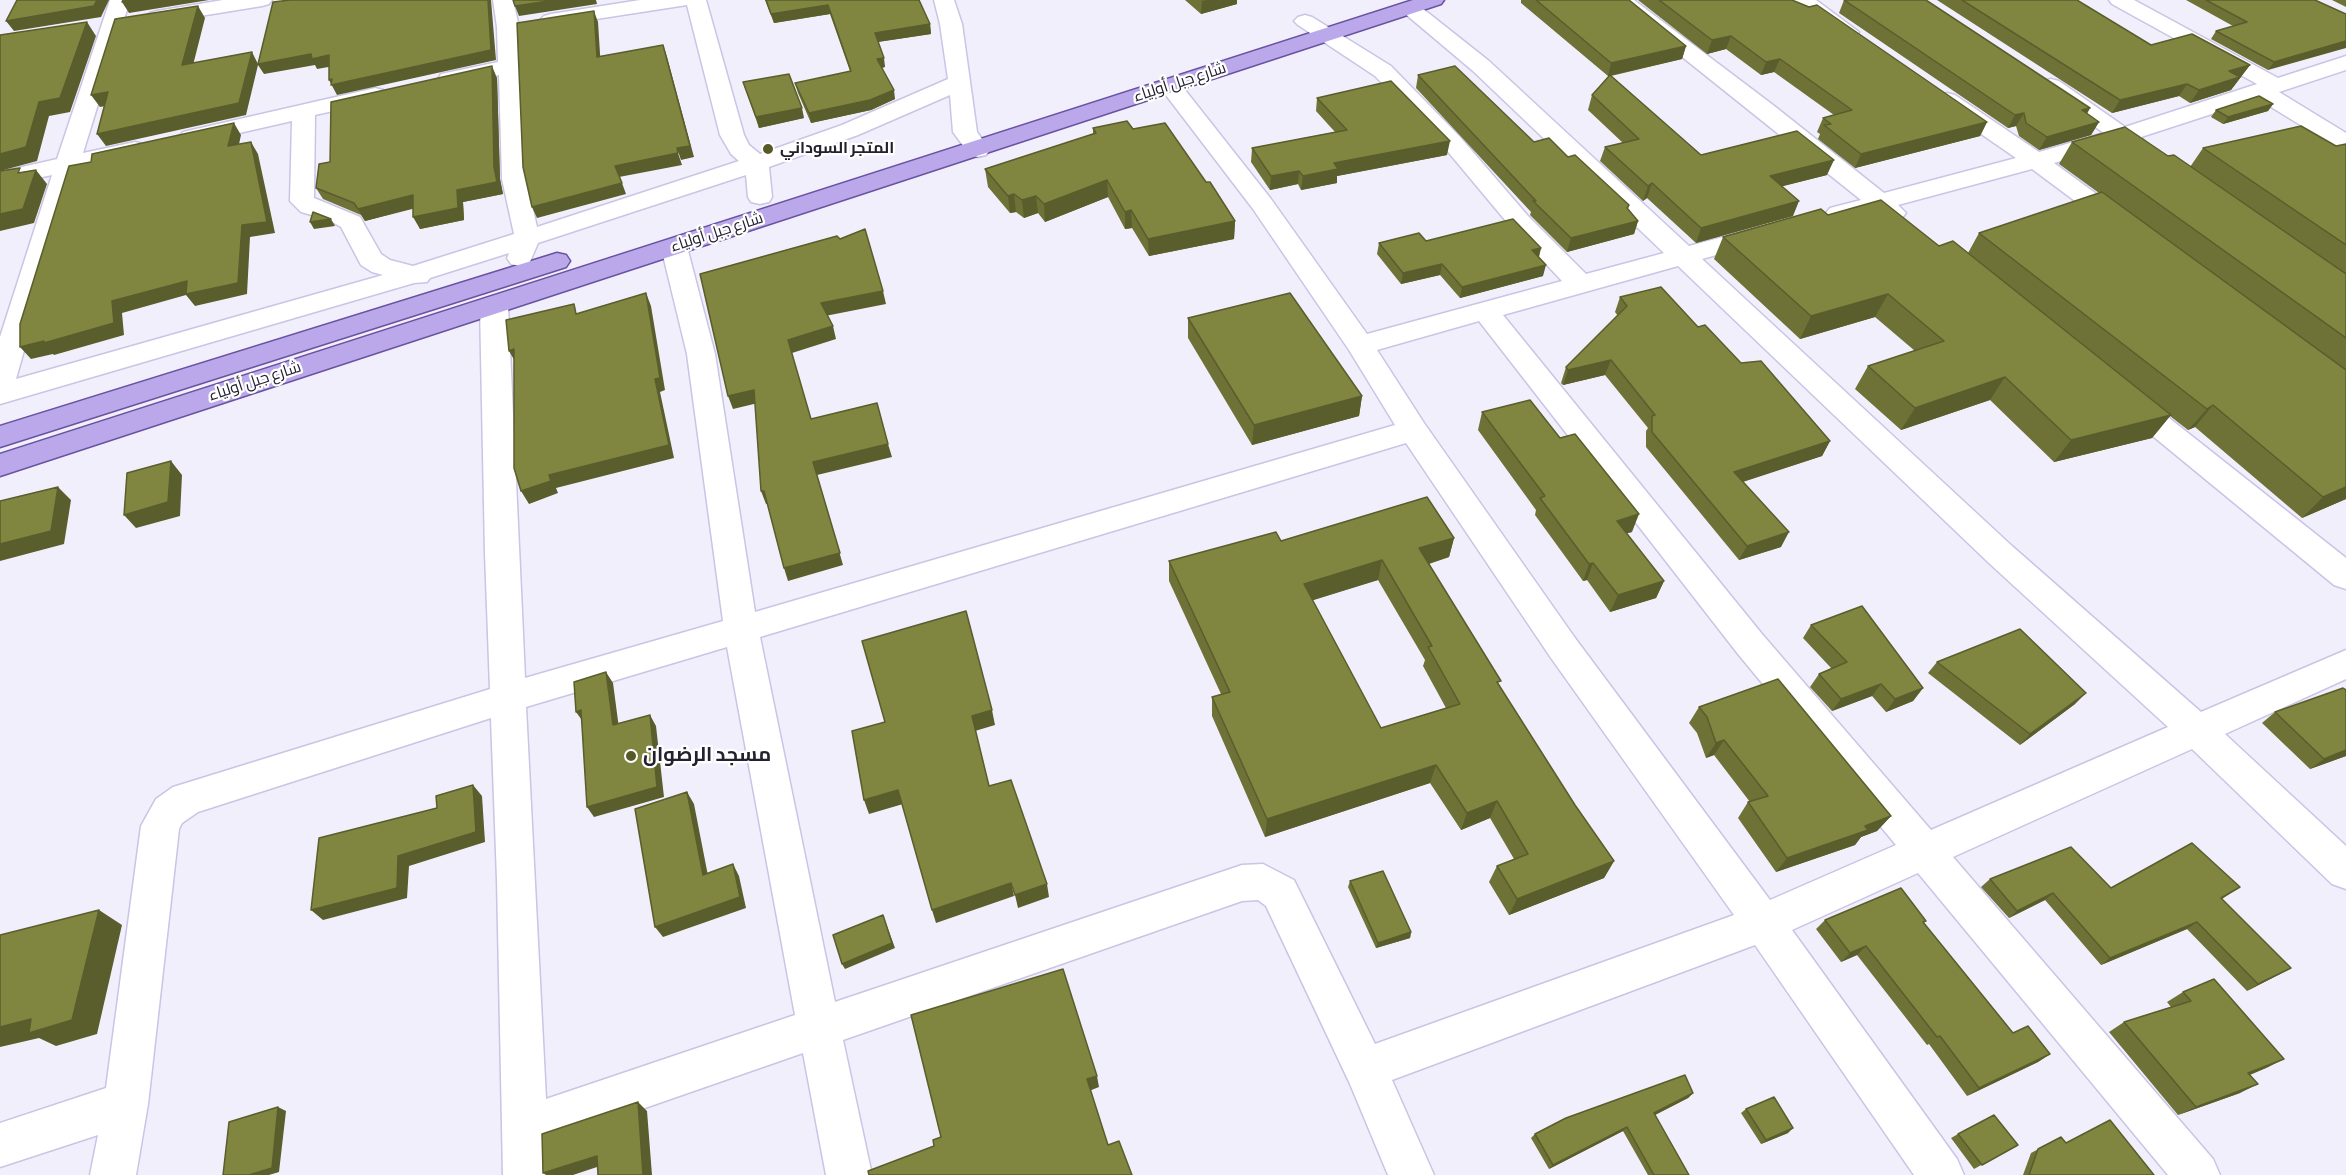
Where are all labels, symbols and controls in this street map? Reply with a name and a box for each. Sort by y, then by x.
street label: شارع جبل أولياء [1131,59,1229,107]
place label: المتجر السوداني [780,139,894,159]
marker: المتجر السوداني [761,142,775,156]
street label: شارع جبل أولياء [668,209,766,257]
street label: شارع جبل أولياء [206,358,304,406]
place label: مسجد الرضوان [643,744,771,768]
marker: مسجد الرضوان [624,749,638,763]

